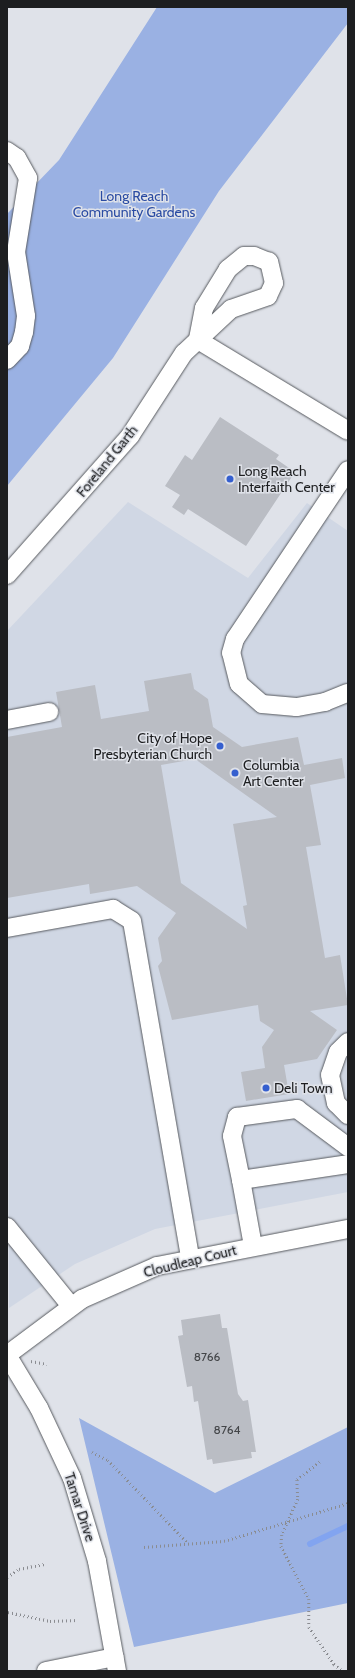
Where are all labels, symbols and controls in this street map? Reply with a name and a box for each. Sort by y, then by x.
park label: Long Reach Community Gardens [73,188,195,220]
street label: Foreland Garth [73,422,141,500]
place label: Long Reach Interfaith Center [238,463,335,496]
marker: Long Reach Interfaith Center [225,474,235,484]
place label: City of Hope Presbyterian Church [94,730,212,762]
marker: City of Hope Presbyterian Church [215,741,225,751]
place label: Columbia Art Center [243,757,303,790]
marker: Columbia Art Center [230,768,240,778]
place label: Deli Town [274,1080,333,1096]
marker: Deli Town [261,1083,271,1093]
street label: Cloudleap Court [142,1241,238,1281]
house number: 8766 [194,1350,220,1364]
house number: 8764 [214,1423,240,1437]
street label: Tamar Drive [61,1470,99,1544]

